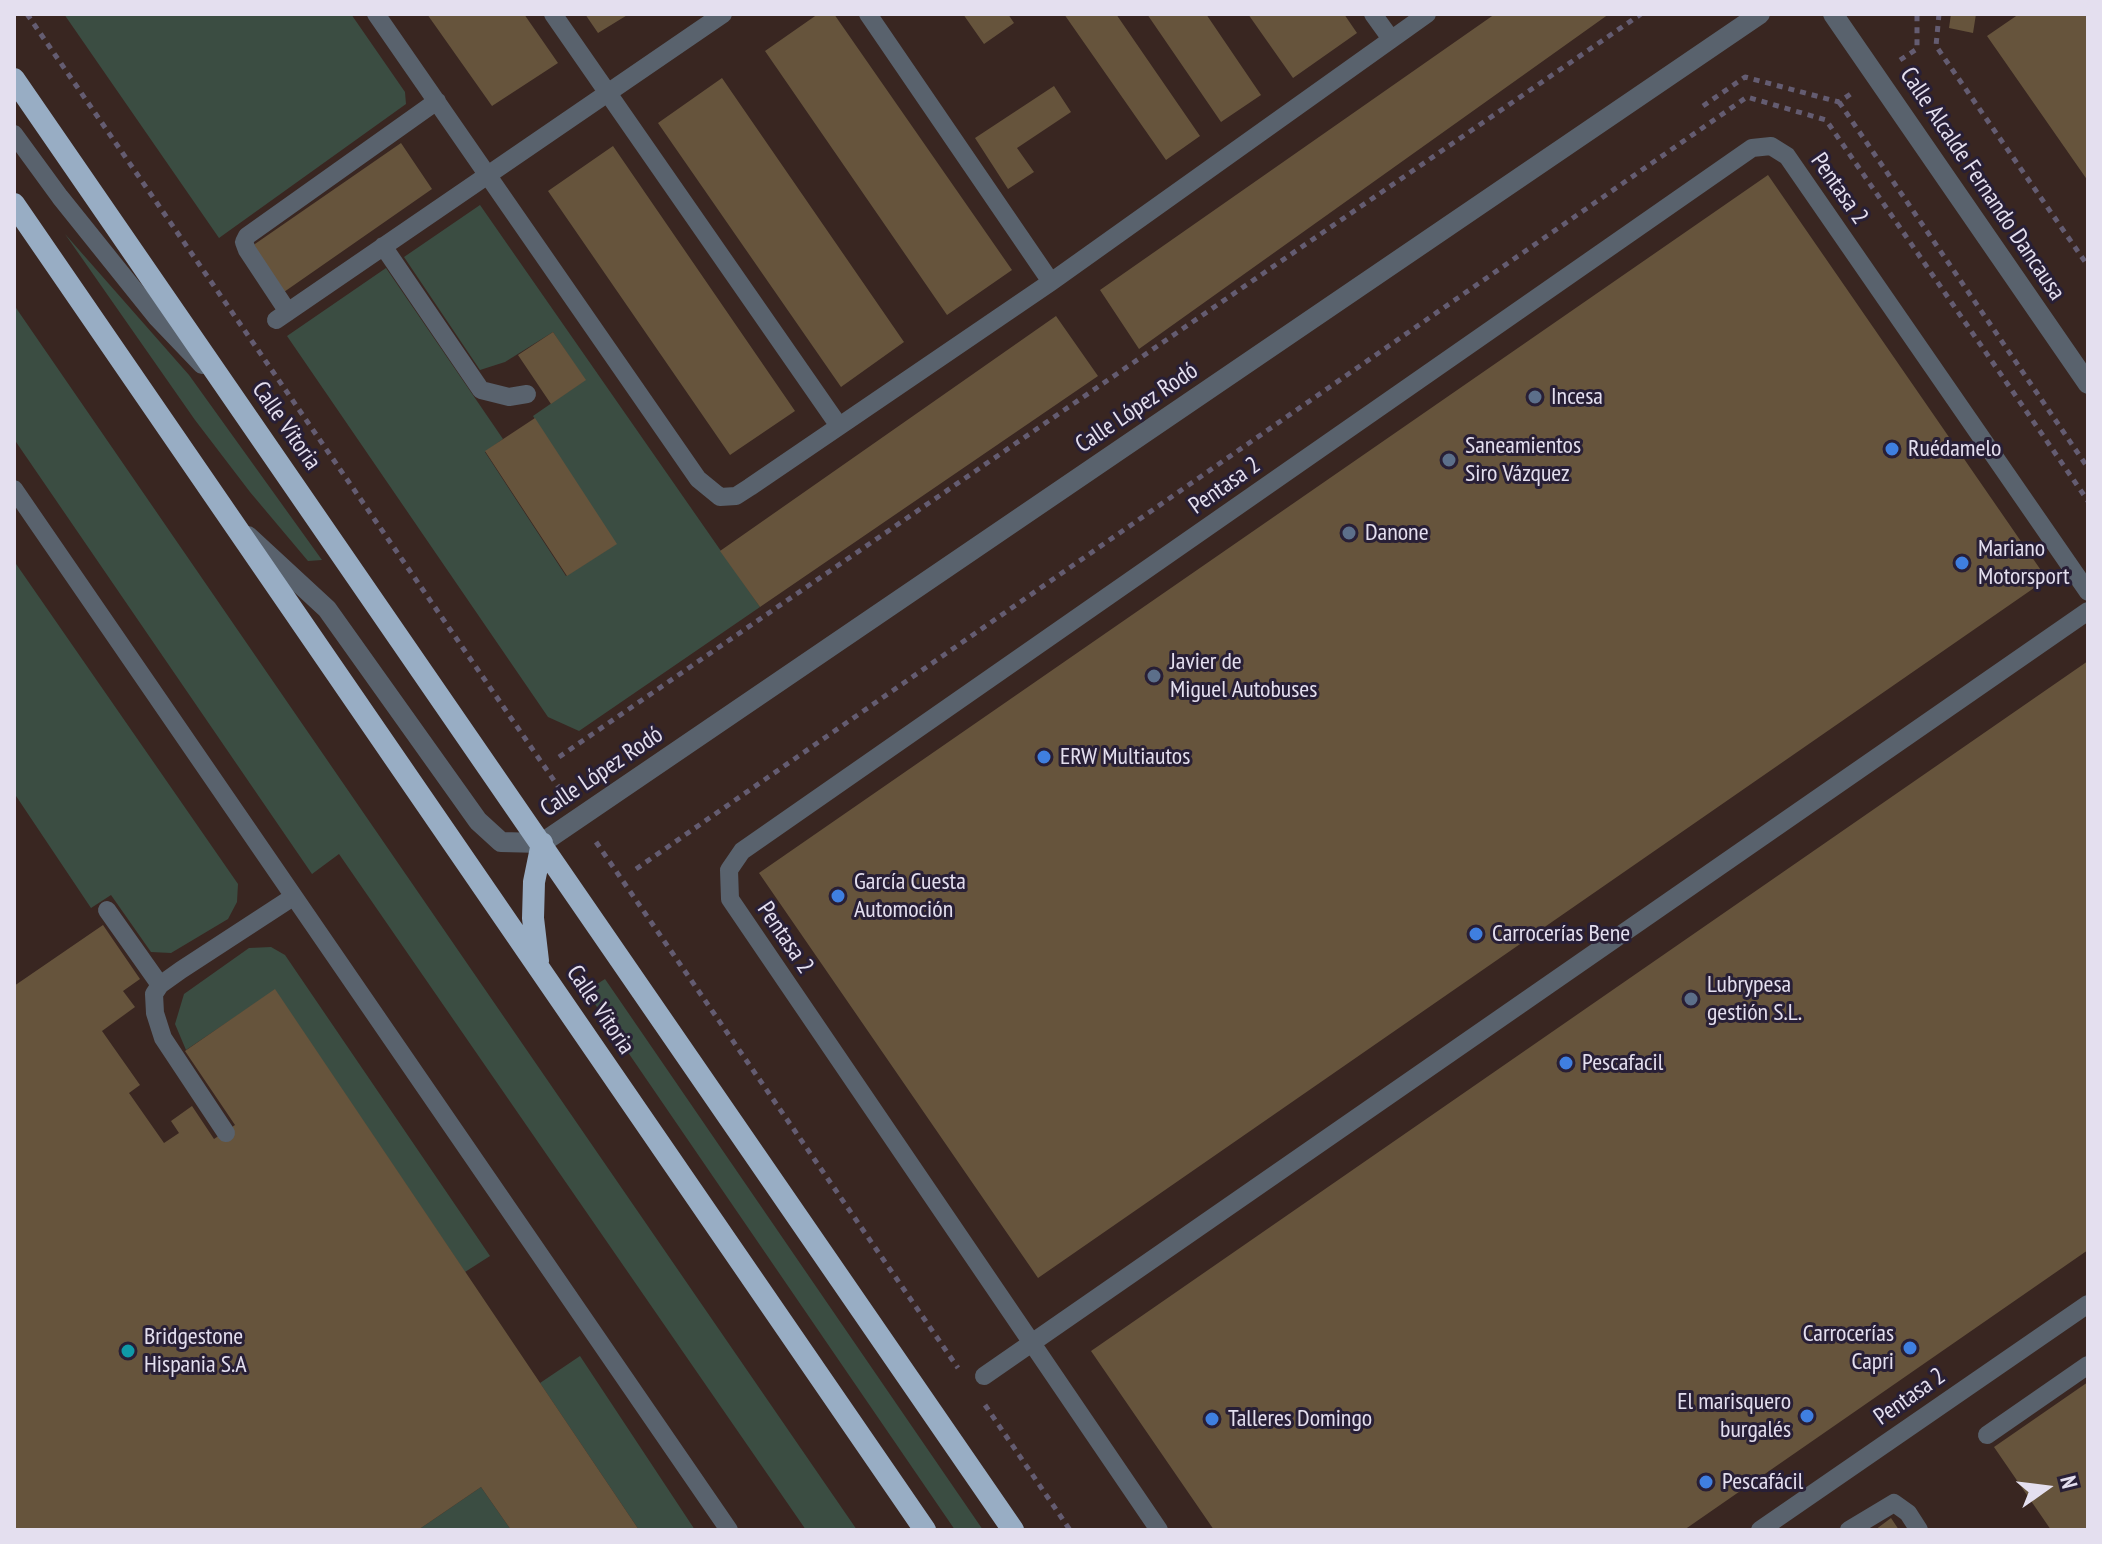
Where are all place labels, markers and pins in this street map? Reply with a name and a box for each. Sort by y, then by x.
place label: Incesa [1551,383,1603,411]
marker: Incesa [1526,388,1544,406]
place label: Saneamientos Siro Vázquez [1465,432,1581,488]
place label: Ruédamelo [1908,435,2001,463]
marker: Ruédamelo [1883,440,1901,458]
marker: Saneamientos Siro Vázquez [1440,451,1458,469]
place label: Danone [1365,519,1429,547]
marker: Danone [1340,524,1358,542]
place label: Mariano Motorsport [1978,535,2070,591]
marker: Mariano Motorsport [1953,554,1971,572]
place label: Javier de Miguel Autobuses [1170,648,1317,704]
marker: Javier de Miguel Autobuses [1145,667,1163,685]
place label: ERW Multiautos [1060,743,1190,771]
marker: ERW Multiautos [1035,748,1053,766]
place label: García Cuesta Automoción [854,868,966,924]
marker: García Cuesta Automoción [829,887,847,905]
place label: Carrocerías Bene [1492,920,1630,948]
marker: Carrocerías Bene [1467,925,1485,943]
place label: Lubrypesa gestión S.L. [1707,971,1802,1027]
marker: Lubrypesa gestión S.L. [1682,990,1700,1008]
place label: Pescafacil [1582,1049,1663,1077]
marker: Pescafacil [1557,1054,1575,1072]
place label: Carrocerías Capri [1803,1320,1894,1376]
place label: Bridgestone Hispania S.A [144,1323,247,1379]
marker: Carrocerías Capri [1901,1339,1919,1357]
marker: Bridgestone Hispania S.A [119,1342,137,1360]
place label: El marisquero burgalés [1677,1388,1791,1444]
place label: Talleres Domingo [1228,1405,1372,1433]
marker: El marisquero burgalés [1798,1407,1816,1425]
marker: Talleres Domingo [1203,1410,1221,1428]
place label: Pescafácil [1722,1468,1803,1496]
marker: Pescafácil [1697,1473,1715,1491]

